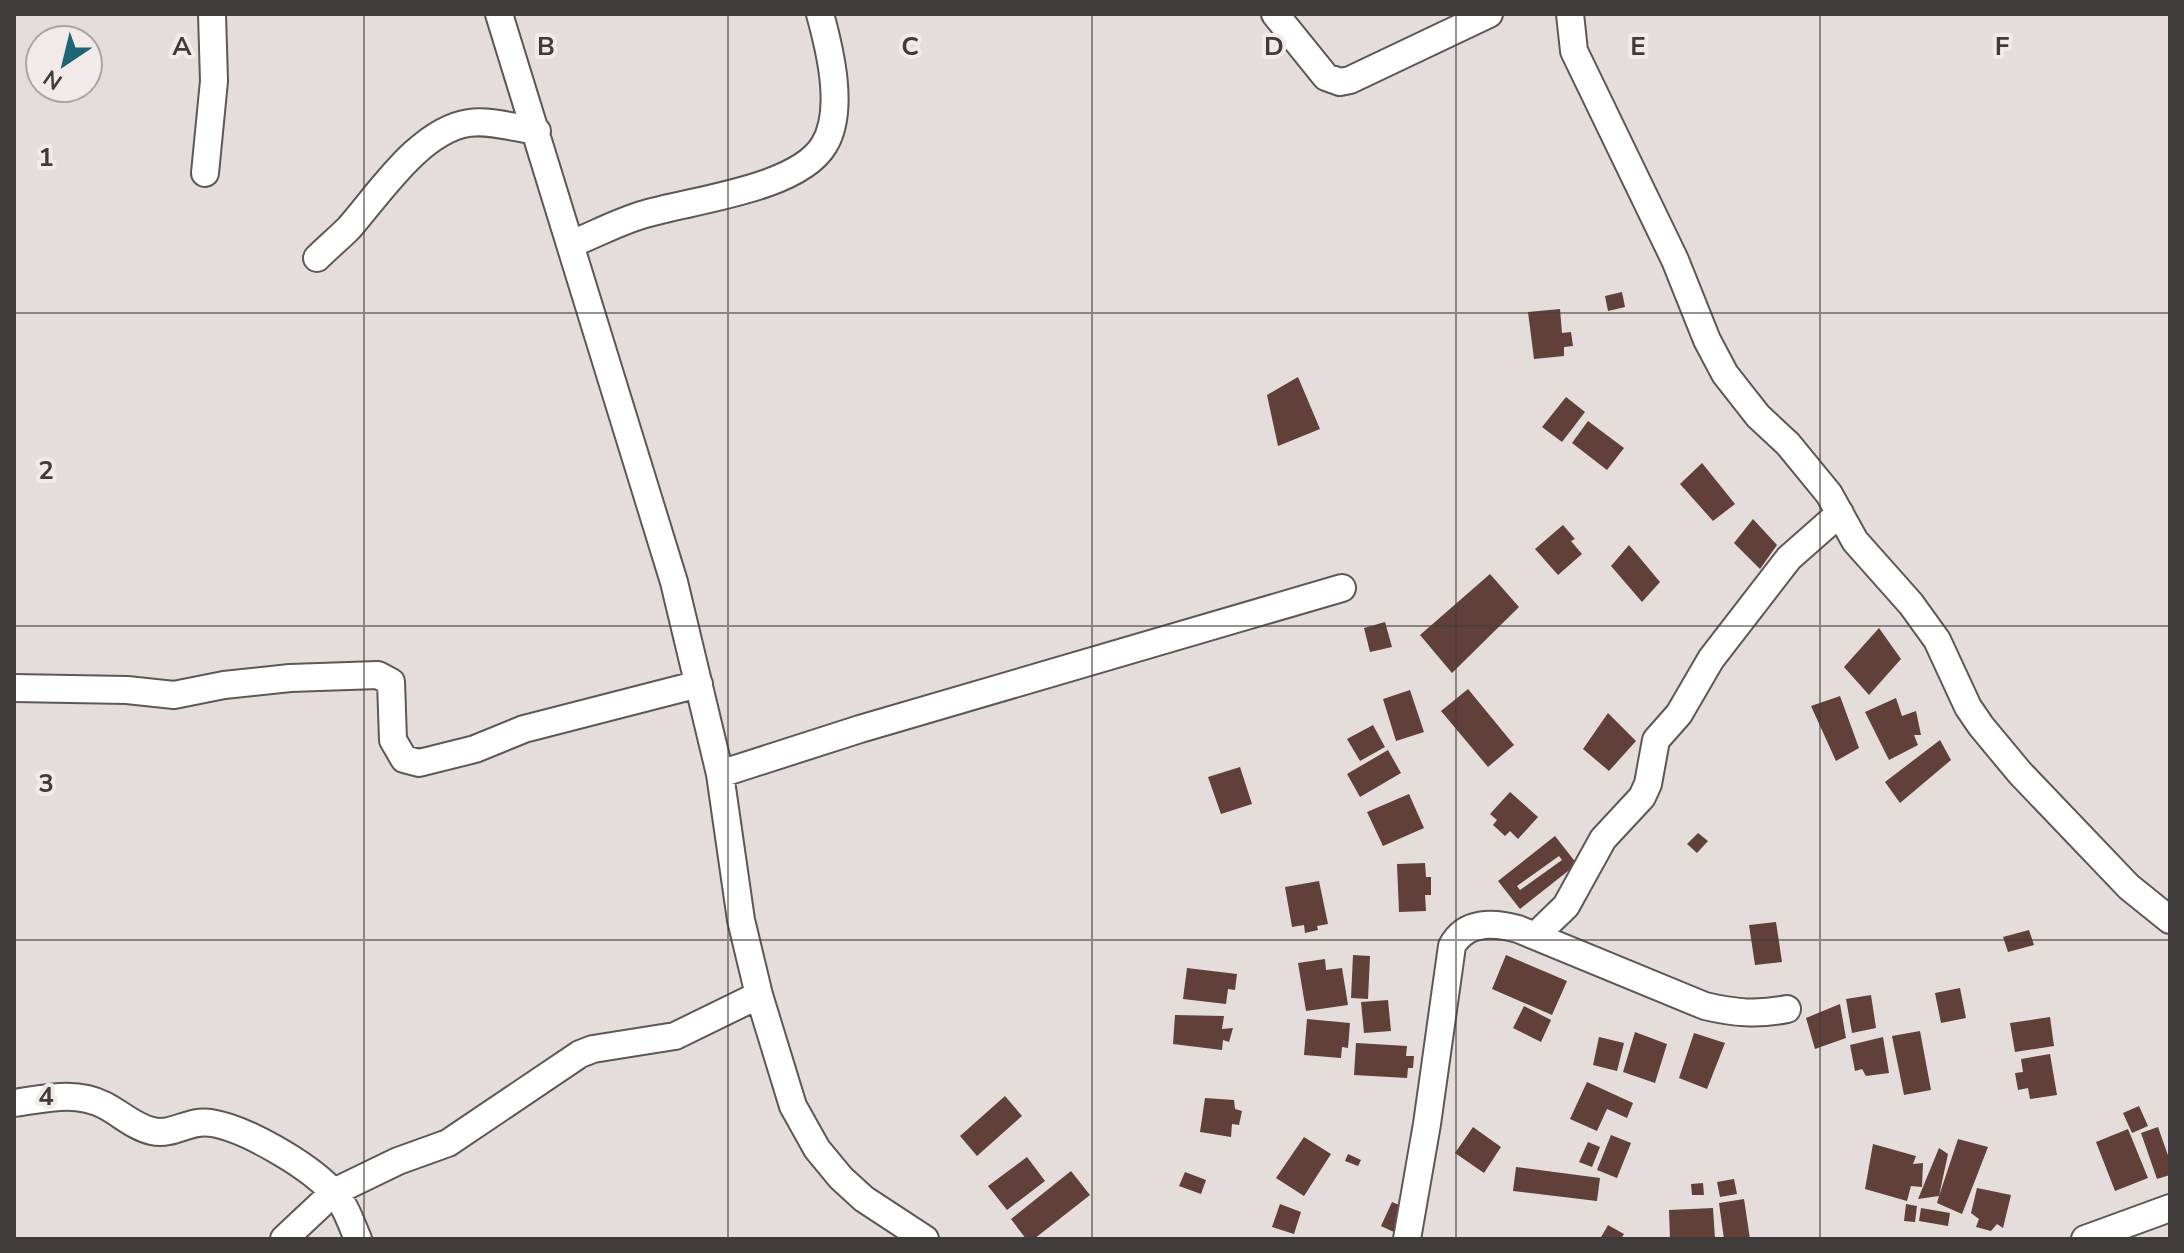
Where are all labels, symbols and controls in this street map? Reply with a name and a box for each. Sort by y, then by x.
north arrow [24,24,104,104]
text: A [172,29,192,64]
text: B [537,29,555,64]
text: C [901,29,919,64]
text: D [1264,29,1284,64]
text: E [1630,29,1646,64]
text: F [1995,29,2009,64]
text: N [38,63,68,97]
text: 1 [38,140,54,175]
text: 2 [38,453,54,488]
text: 3 [38,766,54,801]
text: 4 [38,1079,54,1114]

